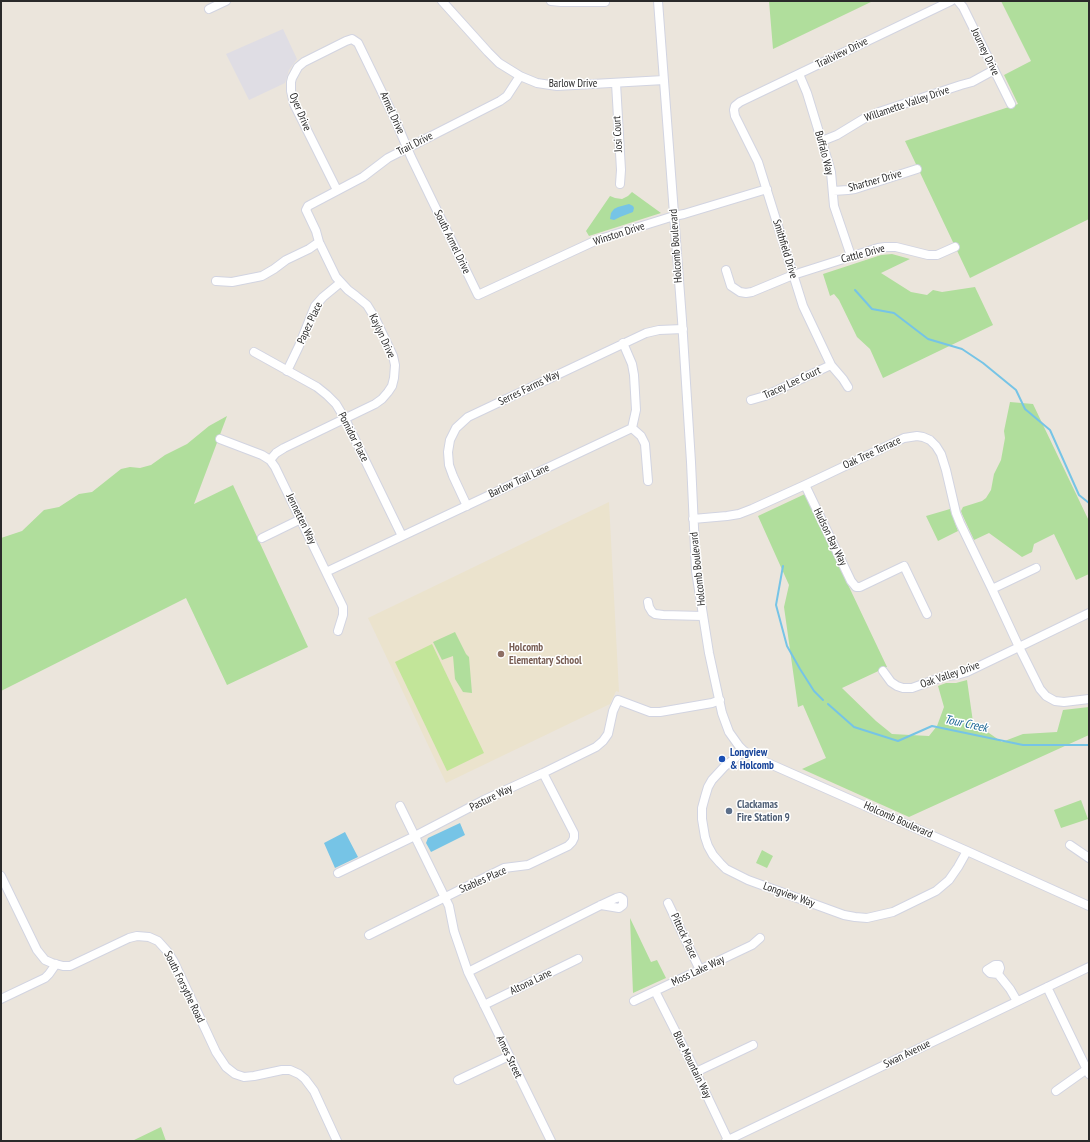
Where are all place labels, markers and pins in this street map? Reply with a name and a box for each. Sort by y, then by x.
place label: Holcomb Elementary School [509,641,582,667]
marker: Holcomb Elementary School [496,649,506,659]
place label: Longview & Holcomb [730,746,774,772]
marker: Longview & Holcomb [717,754,727,764]
place label: Clackamas Fire Station 9 [737,798,790,824]
marker: Clackamas Fire Station 9 [724,806,734,816]

